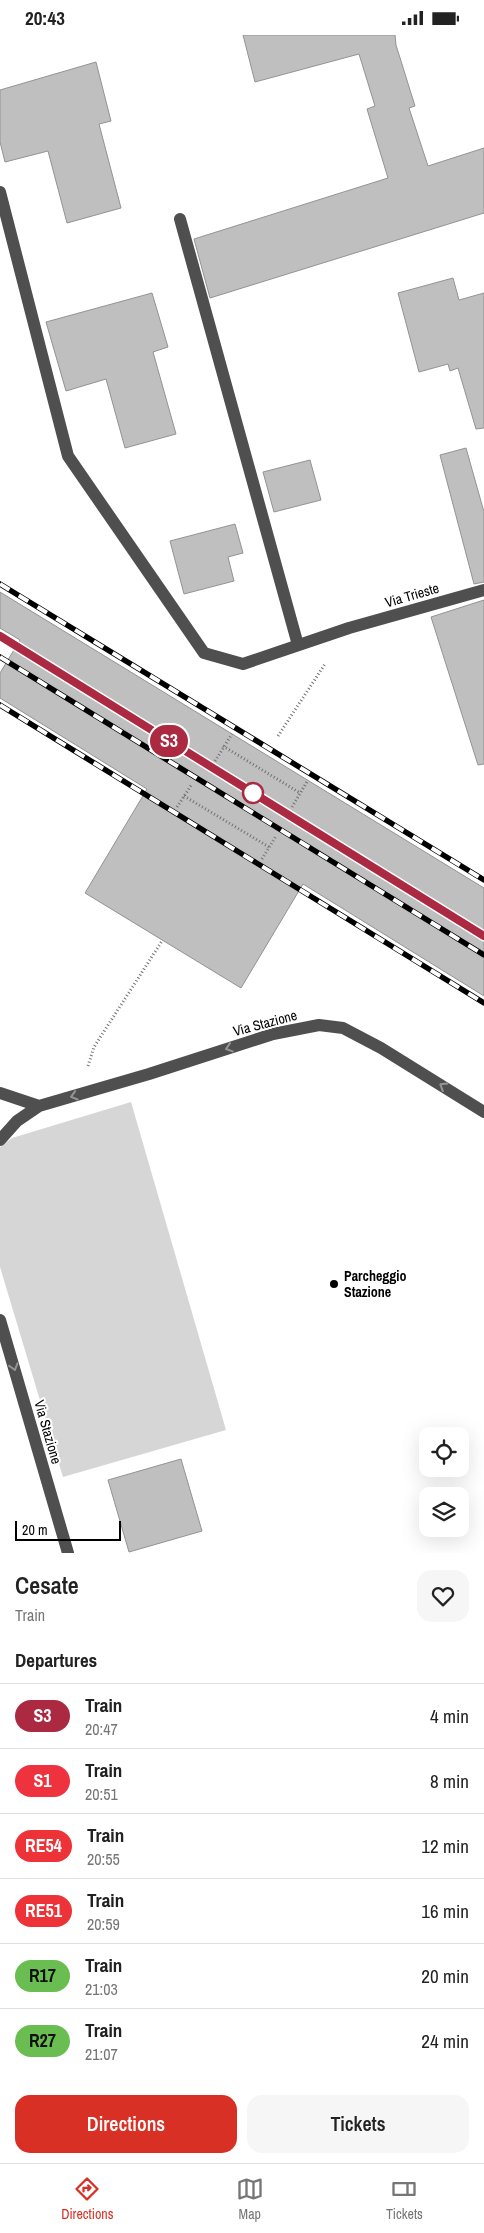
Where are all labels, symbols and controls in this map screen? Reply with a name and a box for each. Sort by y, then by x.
text: 20:43 [25,5,65,31]
street label: Via Trieste [383,579,441,611]
line badge: S3 [146,725,192,757]
text: S3 [160,728,178,753]
unlabelled marker [242,782,264,804]
street label: Via Stazione [231,1006,299,1040]
one-way arrow [225,1042,234,1052]
one-way arrow [439,1083,448,1093]
one-way arrow [70,1091,79,1101]
place label: Parcheggio Stazione [344,1267,407,1301]
marker: Parcheggio Stazione [328,1278,340,1290]
one-way arrow [8,1362,18,1370]
street label: Via Stazione [30,1398,66,1466]
map controls [419,1427,469,1537]
button: locate [419,1427,469,1477]
button: layers [419,1487,469,1537]
scale bar [15,1518,121,1541]
text: 20 m [22,1521,48,1539]
text: Cesate [15,1569,79,1601]
button: heart [417,1570,469,1622]
text: Train [15,1604,45,1626]
text: Departures [15,1647,97,1673]
text: Train [85,1692,122,1718]
text: S3 [33,1703,52,1728]
text: 4 min [430,1703,469,1729]
text: 20:47 [85,1718,118,1740]
text: Train [85,1757,122,1783]
text: S1 [33,1768,52,1793]
text: 8 min [430,1768,469,1794]
text: 20:51 [85,1783,118,1805]
text: Train [87,1822,124,1848]
text: RE54 [25,1833,62,1858]
text: 12 min [421,1833,469,1859]
text: 20:55 [87,1848,120,1870]
text: Train [87,1887,124,1913]
text: RE51 [25,1898,62,1923]
text: 16 min [421,1898,469,1924]
text: 20:59 [87,1913,120,1935]
text: Train [85,1952,122,1978]
text: R17 [29,1963,56,1988]
text: 20 min [421,1963,469,1989]
text: 21:03 [85,1978,118,2000]
text: Train [85,2017,122,2043]
text: R27 [29,2028,56,2053]
text: 24 min [421,2028,469,2054]
text: 21:07 [85,2043,118,2065]
button: Directions [15,2095,237,2153]
button: Tickets [247,2095,469,2153]
tab: Directions [61,2175,113,2223]
tab: Map [236,2175,264,2223]
tab: Tickets [386,2175,423,2223]

